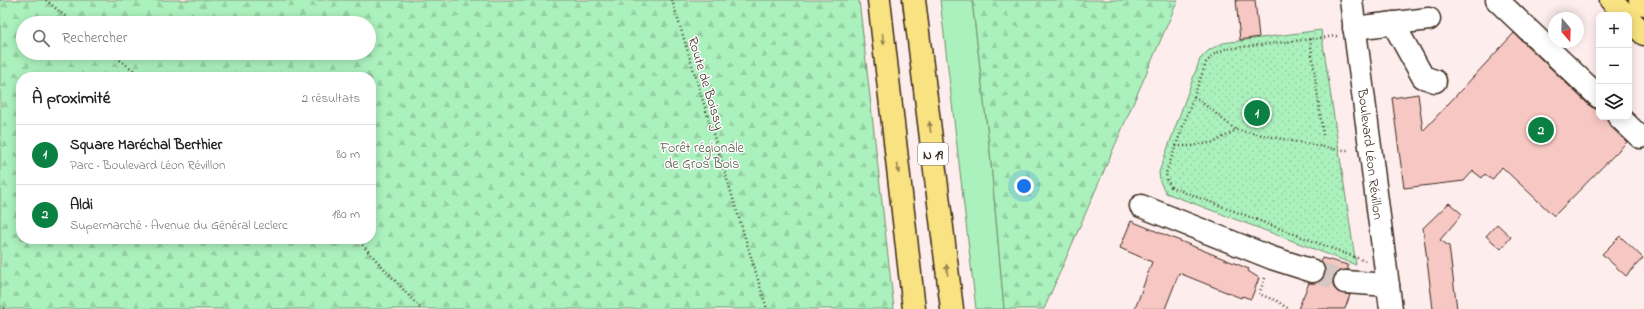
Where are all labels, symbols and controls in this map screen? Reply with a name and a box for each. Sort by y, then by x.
north arrow [1548,12,1584,48]
map controls [1596,12,1632,120]
button: + [1596,12,1632,48]
search box [16,16,376,60]
icon: search [30,27,52,49]
text: Rechercher [62,27,127,49]
one-way arrow [880,33,887,45]
street label: Route de Boissy [680,34,730,133]
button: − [1596,48,1632,84]
button: layers [1596,84,1632,120]
text: À proximité [32,86,110,111]
street label: Boulevard Léon Révillon [1351,86,1388,221]
text: 2 résultats [302,89,360,108]
pin: 1 [1244,98,1270,128]
pin: 2 [1528,115,1554,145]
one-way arrow [927,121,933,133]
text: Square Maréchal Berthier [70,134,222,156]
park label: Forêt régionale de Gros Bois [659,138,745,175]
road number: N 19 [918,143,948,165]
text: 1 [43,145,47,164]
text: 80 m [336,145,360,164]
text: Parc · Boulevard Léon Révillon [70,156,225,175]
one-way arrow [895,162,901,174]
your location [1014,176,1034,196]
text: Aldi [70,194,93,216]
text: 2 [42,205,48,224]
text: 180 m [332,205,360,224]
text: Supermarché · Avenue du Général Leclerc [70,216,288,235]
one-way arrow [944,264,950,276]

